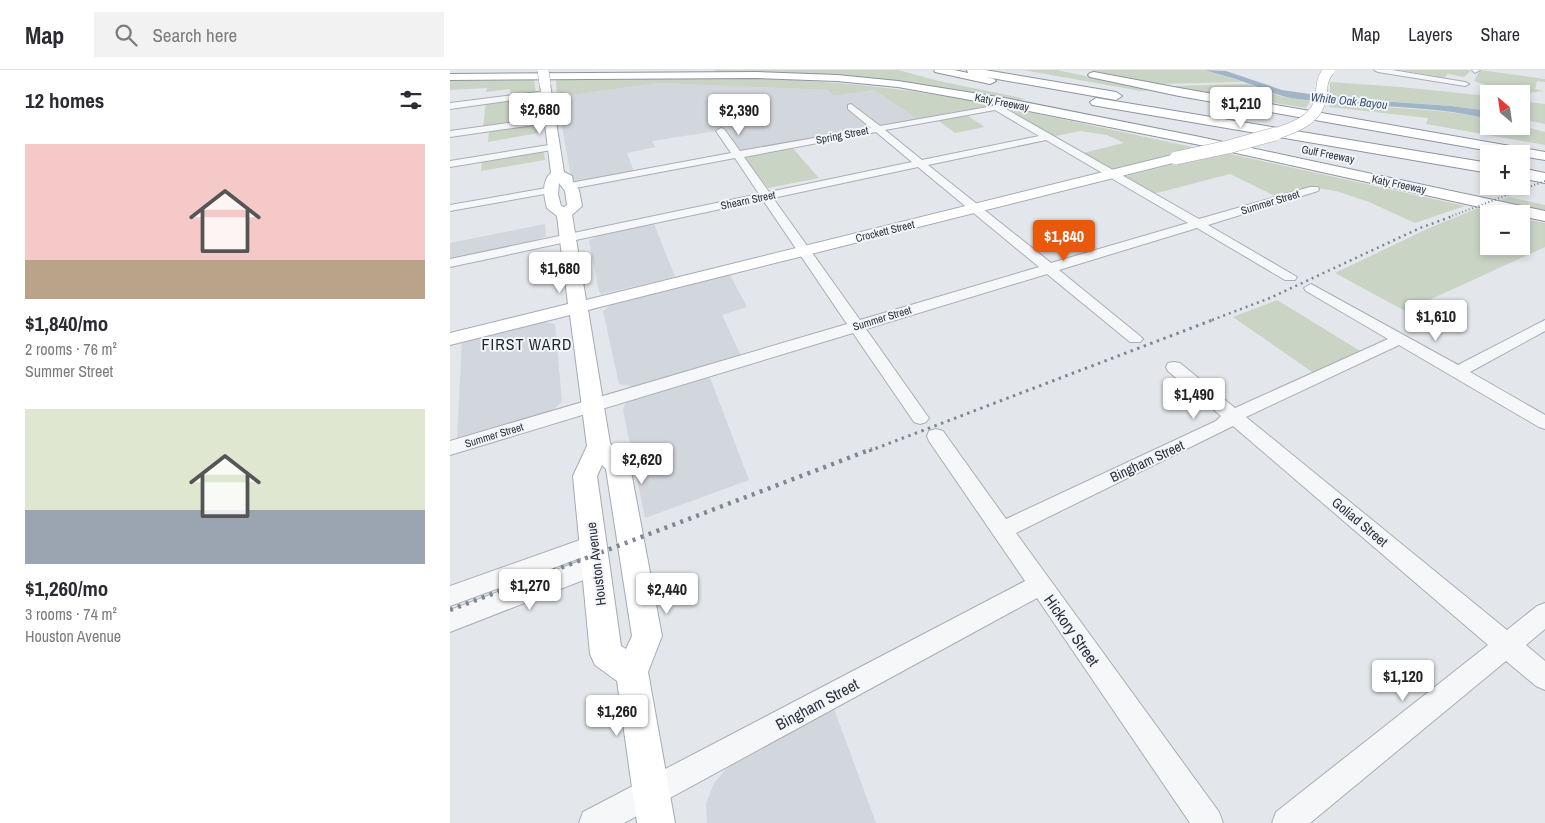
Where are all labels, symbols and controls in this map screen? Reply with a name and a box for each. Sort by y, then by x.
search box [94,12,444,57]
text: Map [25,19,64,51]
icon: search [112,21,140,49]
text: Search here [152,22,237,48]
text: Map [1352,22,1380,47]
text: Layers [1408,22,1453,47]
text: Share [1481,22,1520,47]
north arrow [1480,85,1530,135]
map controls [1480,85,1530,255]
text: 12 homes [25,86,104,115]
icon: filters [397,86,425,114]
pin: $1,210 [1200,87,1282,129]
water label: White Oak Bayou [1310,89,1389,113]
street label: Katy Freeway [974,90,1031,114]
pin: $2,680 [499,92,581,135]
text: $1,210 [1221,92,1261,114]
pin: $2,390 [698,93,780,136]
text: $2,680 [520,98,560,120]
text: $2,390 [719,99,759,121]
street label: Spring Street [815,123,870,147]
street label: Gulf Freeway [1300,142,1356,166]
button: + [1480,145,1530,195]
street label: Katy Freeway [1371,171,1428,197]
icon: home [180,176,270,266]
street label: Summer Street [1239,186,1302,218]
street label: Shearn Street [719,187,777,213]
button: − [1480,205,1530,255]
street label: Crockett Street [854,217,916,245]
pin: $1,840 [1023,220,1105,262]
text: $1,840 [1044,225,1084,247]
pin: $1,680 [519,252,601,294]
text: $1,680 [540,257,580,279]
pin: $1,610 [1395,300,1477,342]
street label: Summer Street [851,302,914,334]
text: $1,610 [1416,305,1456,327]
text: $1,840/mo [25,309,108,338]
district label: FIRST WARD [482,333,572,355]
text: 2 rooms · 76 m² [25,338,117,360]
text: Summer Street [25,360,113,382]
pin: $1,490 [1153,378,1235,420]
text: $1,490 [1174,383,1214,405]
street label: Summer Street [463,419,526,451]
street label: Bingham Street [1107,436,1187,486]
icon: home [180,441,270,531]
pin: $2,620 [601,442,683,485]
text: $2,620 [622,448,662,470]
street label: Goliad Street [1328,493,1392,551]
street label: Houston Avenue [582,521,610,607]
pin: $1,270 [489,568,571,611]
pin: $2,440 [626,572,708,615]
text: $1,260/mo [25,574,108,603]
text: $1,270 [510,574,550,596]
text: $2,440 [647,578,687,600]
street label: Hickory Street [1039,590,1105,671]
text: 3 rooms · 74 m² [25,603,117,625]
text: Houston Avenue [25,625,121,647]
pin: $1,120 [1362,660,1444,702]
text: $1,120 [1383,665,1423,687]
street label: Bingham Street [772,673,863,735]
pin: $1,260 [576,694,658,737]
text: $1,260 [597,700,637,722]

